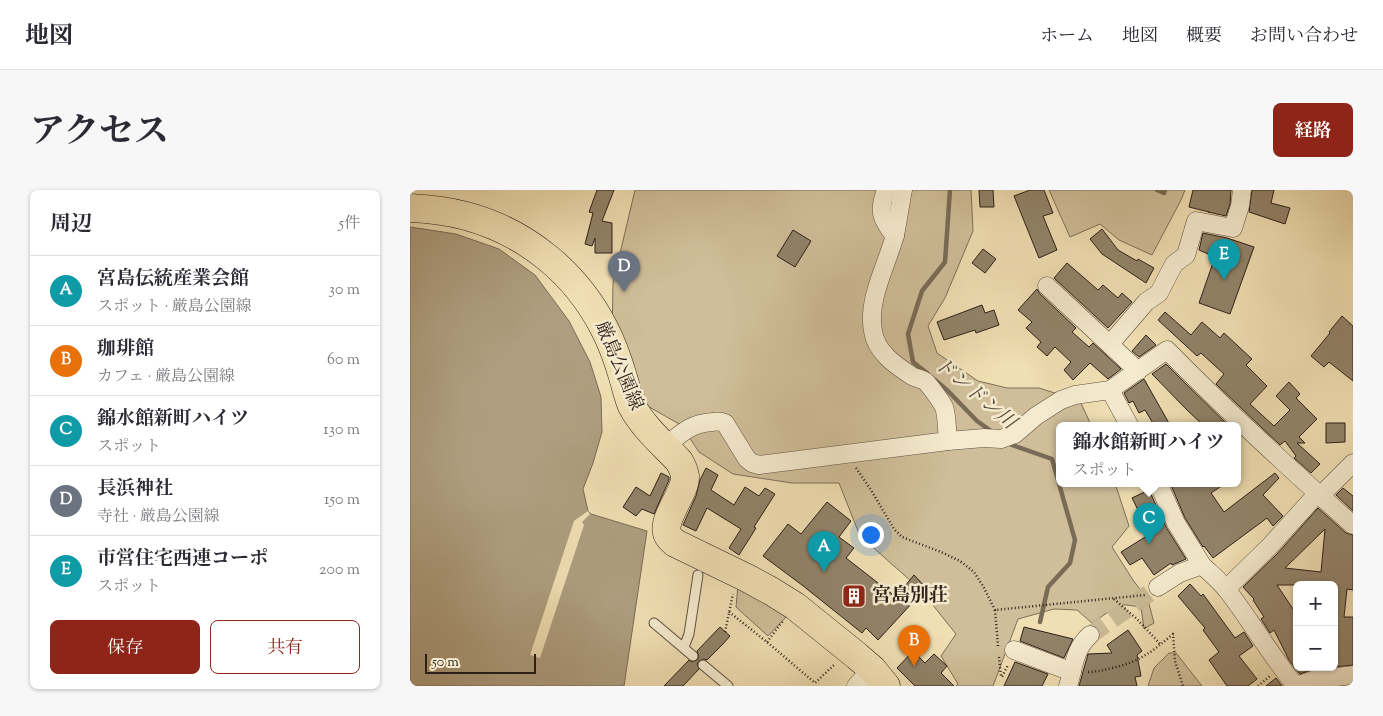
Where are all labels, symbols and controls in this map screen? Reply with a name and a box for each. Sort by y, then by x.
text: 地図 [25,20,73,54]
text: ホーム [1040,24,1094,50]
text: 地図 [1122,24,1158,50]
text: 概要 [1186,24,1222,50]
text: お問い合わせ [1250,24,1358,50]
button: 経路 [1273,103,1353,157]
text: アクセス [30,108,169,159]
text: 周辺 [50,210,92,240]
text: 5件 [339,213,360,236]
pin: E [1208,239,1240,280]
pin: D [608,251,640,292]
text: 宮島伝統産業会館 [97,266,249,293]
text: A [60,279,73,302]
text: 30 m [329,279,360,302]
text: スポット · 厳島公園線 [97,296,252,319]
street label: 厳島公園線 [587,317,649,415]
text: 珈琲館 [97,336,154,363]
text: B [61,349,71,372]
text: 60 m [327,349,360,372]
water label: ドンドン川 [926,351,1023,439]
text: カフェ · 厳島公園線 [97,366,235,389]
text: 錦水館新町ハイツ [97,406,249,433]
text: C [60,419,72,442]
text: 130 m [323,419,360,442]
popup [1056,422,1241,487]
text: 錦水館新町ハイツ [1072,430,1225,457]
text: スポット [97,436,161,459]
text: スポット [1072,460,1137,483]
text: 長浜神社 [97,476,173,503]
text: D [60,489,72,512]
text: 150 m [324,489,360,512]
pin: C [1133,503,1165,544]
text: 寺社 · 厳島公園線 [97,506,220,529]
your location [858,522,884,548]
pin: A [808,531,840,572]
text: 市営住宅西連コーポ [97,546,268,573]
text: E [61,559,71,582]
text: 200 m [319,559,360,582]
text: スポット [97,576,161,599]
map controls [1293,581,1338,671]
button: + [1293,581,1338,626]
building icon: 宮島別荘 [841,583,867,609]
place label: 宮島別荘 [872,583,948,610]
button: 保存 [50,620,200,674]
button: 共有 [210,620,360,674]
pin: B [898,625,930,666]
button: − [1293,626,1338,671]
scale bar [425,651,536,674]
text: 50 m [432,653,459,673]

